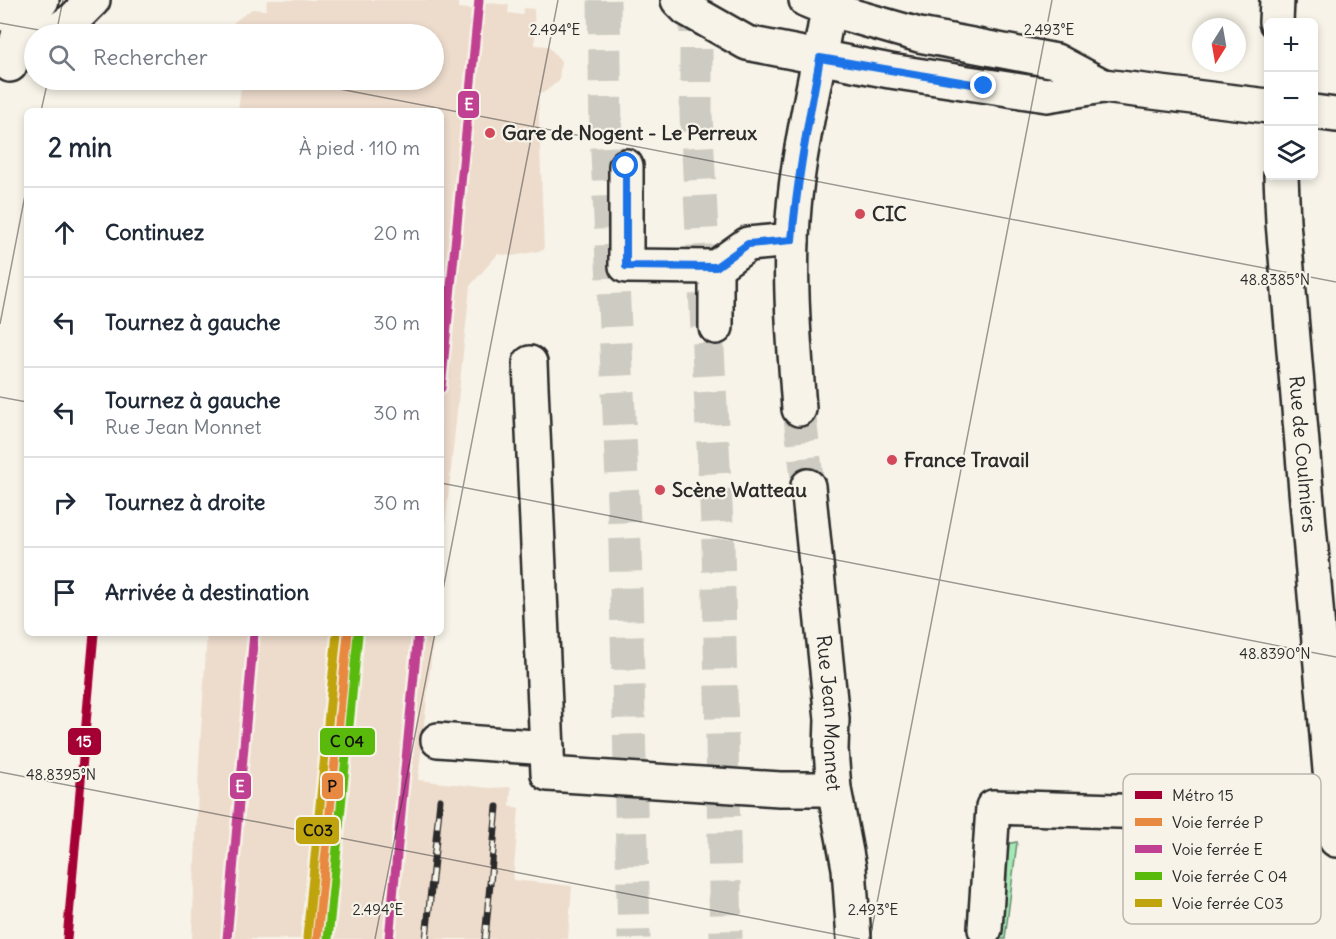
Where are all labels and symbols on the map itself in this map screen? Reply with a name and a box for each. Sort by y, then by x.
north arrow [1192,18,1246,72]
text: 2.494°E [530,20,581,39]
text: 2.493°E [1024,20,1075,39]
route end [970,72,996,98]
line badge: E [457,90,480,119]
text: E [464,94,474,114]
place label: Gare de Nogent - Le Perreux [502,120,757,145]
marker: Gare de Nogent - Le Perreux [483,126,497,140]
route start [612,152,638,178]
place label: CIC [872,201,907,226]
marker: CIC [853,207,867,221]
text: 48.8385°N [1240,270,1310,289]
street label: Rue de Coulmiers [1284,375,1323,534]
place label: France Travail [904,447,1029,472]
marker: France Travail [885,453,899,467]
place label: Scène Watteau [672,477,807,502]
marker: Scène Watteau [653,483,667,497]
street label: Rue Jean Monnet [811,634,847,792]
text: 48.8390°N [1239,644,1311,663]
line badge: 15 [67,727,102,756]
line badge: C 04 [319,727,376,756]
text: 15 [76,731,92,751]
text: C 04 [330,731,364,751]
text: 48.8395°N [26,765,96,784]
line badge: E [229,772,252,800]
line badge: P [321,772,344,800]
legend [1123,774,1321,924]
text: E [235,776,245,796]
text: P [327,776,337,796]
text: Métro 15 [1172,785,1234,805]
text: Voie ferrée P [1172,812,1263,832]
line badge: C03 [295,816,340,845]
text: C03 [303,820,333,840]
text: Voie ferrée E [1172,839,1263,859]
text: Voie ferrée C 04 [1172,866,1288,886]
text: Voie ferrée C03 [1172,893,1284,913]
text: 2.494°E [353,900,404,919]
text: 2.493°E [848,900,899,919]

